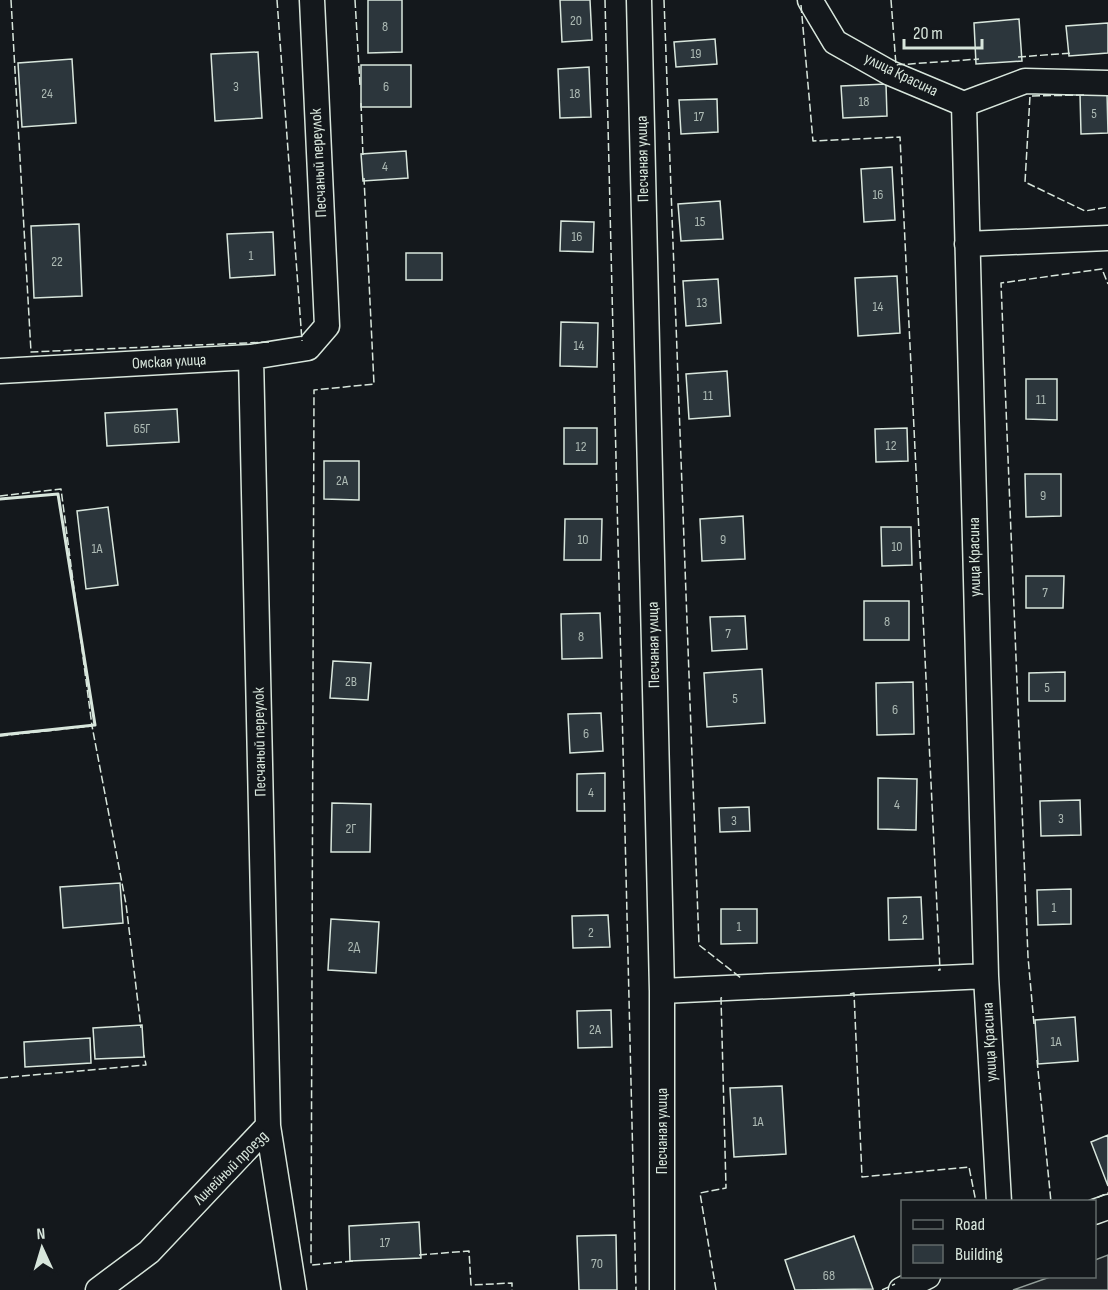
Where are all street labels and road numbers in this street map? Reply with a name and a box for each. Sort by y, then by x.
street label: улица Красина [861,49,941,101]
street label: Песчаный переулок [307,107,331,218]
street label: Песчаная улица [633,116,653,202]
street label: Омская улица [131,351,207,373]
street label: улица Красина [965,517,985,597]
street label: Песчаная улица [644,602,664,688]
street label: Песчаный переулок [250,686,270,797]
street label: улица Красина [978,1002,1002,1082]
street label: Песчаная улица [653,1088,672,1174]
street label: Линейный проезд [189,1127,272,1210]

